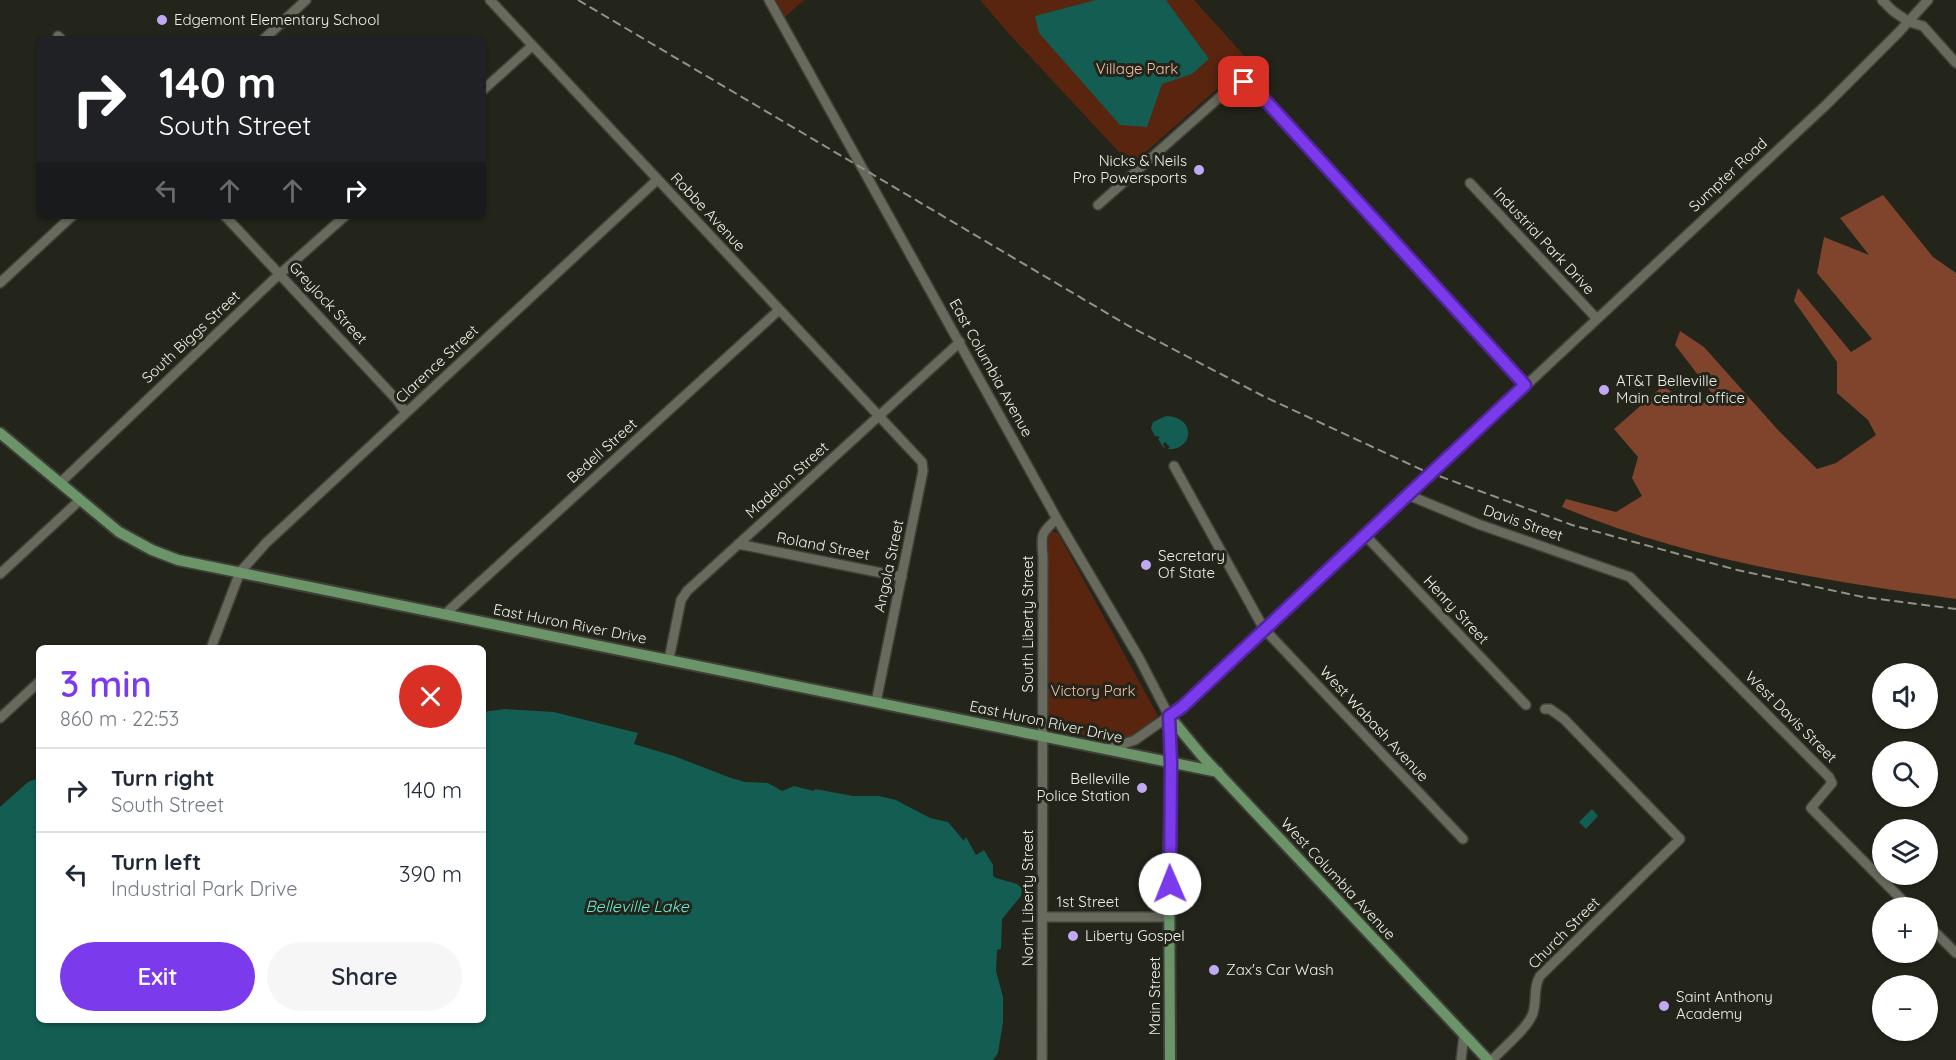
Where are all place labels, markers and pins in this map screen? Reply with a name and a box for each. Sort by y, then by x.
place label: Edgemont Elementary School [174,10,380,29]
marker: Edgemont Elementary School [155,13,169,27]
pin [1218,56,1269,107]
place label: Nicks & Neils Pro Powersports [1073,151,1187,187]
marker: Nicks & Neils Pro Powersports [1192,163,1206,177]
place label: AT&T Belleville Main central office [1616,371,1745,407]
marker: AT&T Belleville Main central office [1597,383,1611,397]
place label: Secretary Of State [1158,546,1225,582]
marker: Secretary Of State [1139,558,1153,572]
place label: Belleville Police Station [1037,769,1130,805]
marker: Belleville Police Station [1135,781,1149,795]
place label: Liberty Gospel [1085,926,1185,945]
marker: Liberty Gospel [1066,929,1080,943]
place label: Zax's Car Wash [1226,960,1334,979]
marker: Zax's Car Wash [1207,963,1221,977]
place label: Saint Anthony Academy [1676,987,1773,1023]
marker: Saint Anthony Academy [1657,999,1671,1013]

